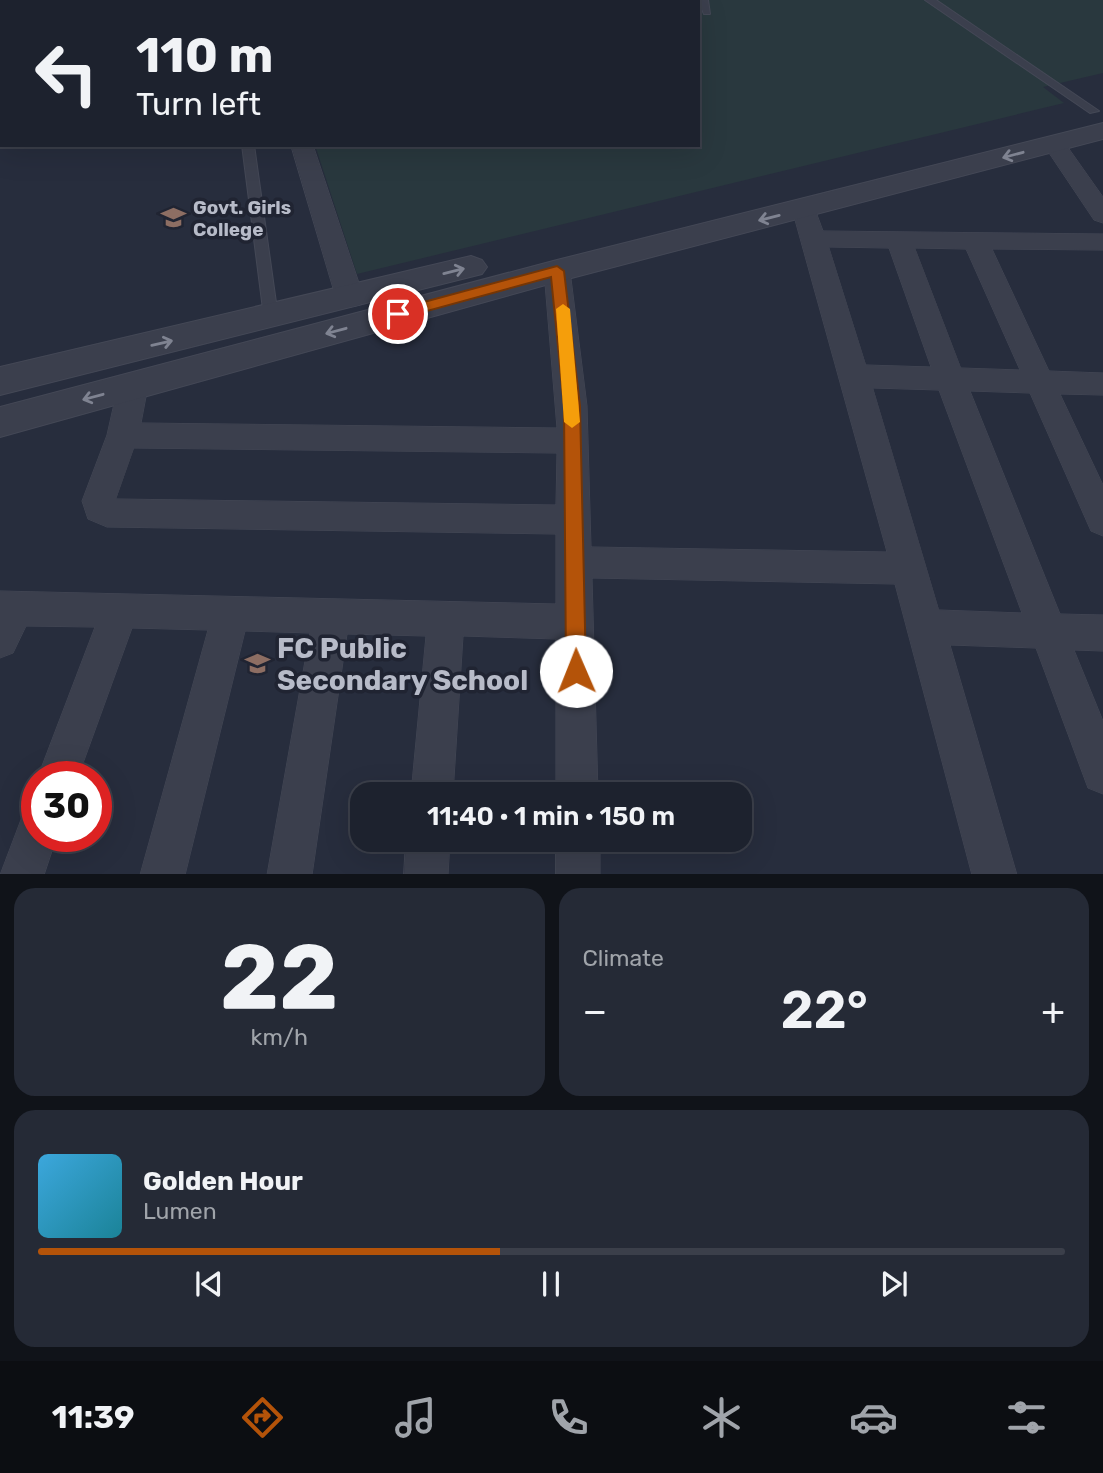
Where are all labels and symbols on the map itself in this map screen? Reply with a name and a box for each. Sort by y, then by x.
one-way arrow [1002,149,1025,162]
place label: Govt. Girls College [193,196,291,241]
school or university icon: Govt. Girls College [159,204,187,232]
one-way arrow [758,212,781,225]
one-way arrow [442,264,465,277]
pin [368,284,428,344]
one-way arrow [325,325,347,338]
one-way arrow [150,336,173,349]
one-way arrow [82,391,104,404]
place label: FC Public Secondary School [277,632,528,697]
position arrow [539,634,613,708]
school or university icon: FC Public Secondary School [243,650,271,678]
speed limit sign: 30 [21,761,112,852]

